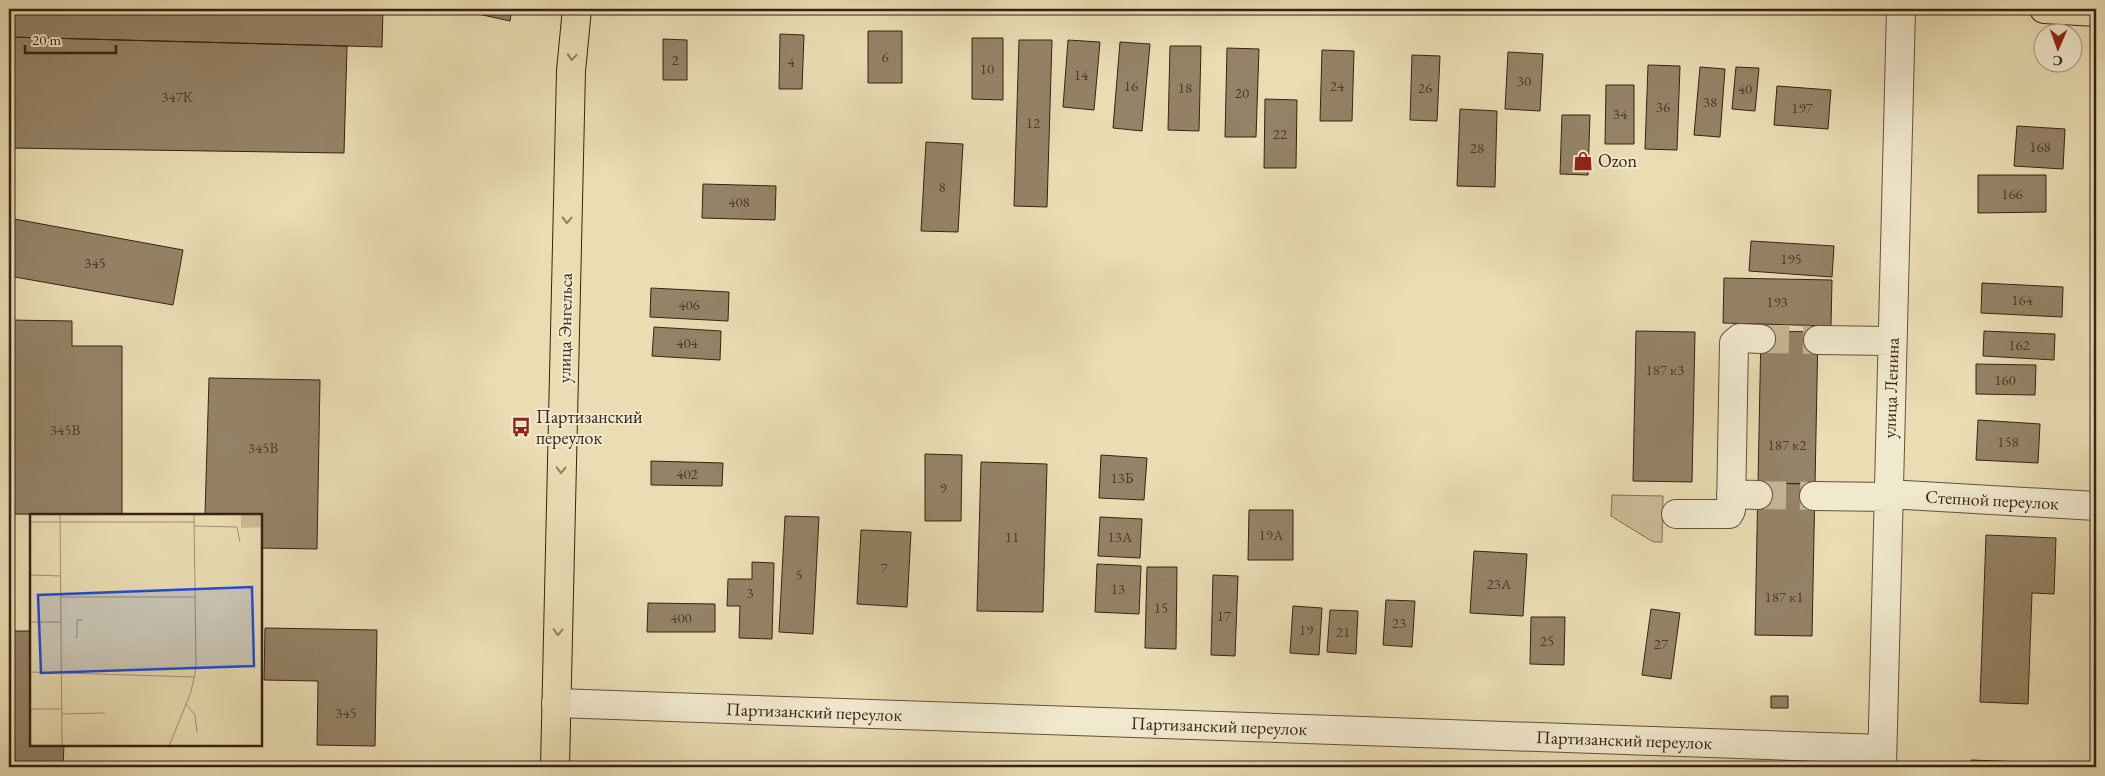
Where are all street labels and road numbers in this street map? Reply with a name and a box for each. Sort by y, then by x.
street label: улица Энгельса [552,272,577,383]
street label: улица Ленина [1877,336,1904,439]
street label: Степной переулок [1925,485,2060,515]
street label: Партизанский переулок [726,697,903,726]
street label: Партизанский переулок [1131,711,1308,740]
street label: Партизанский переулок [1536,725,1713,754]

